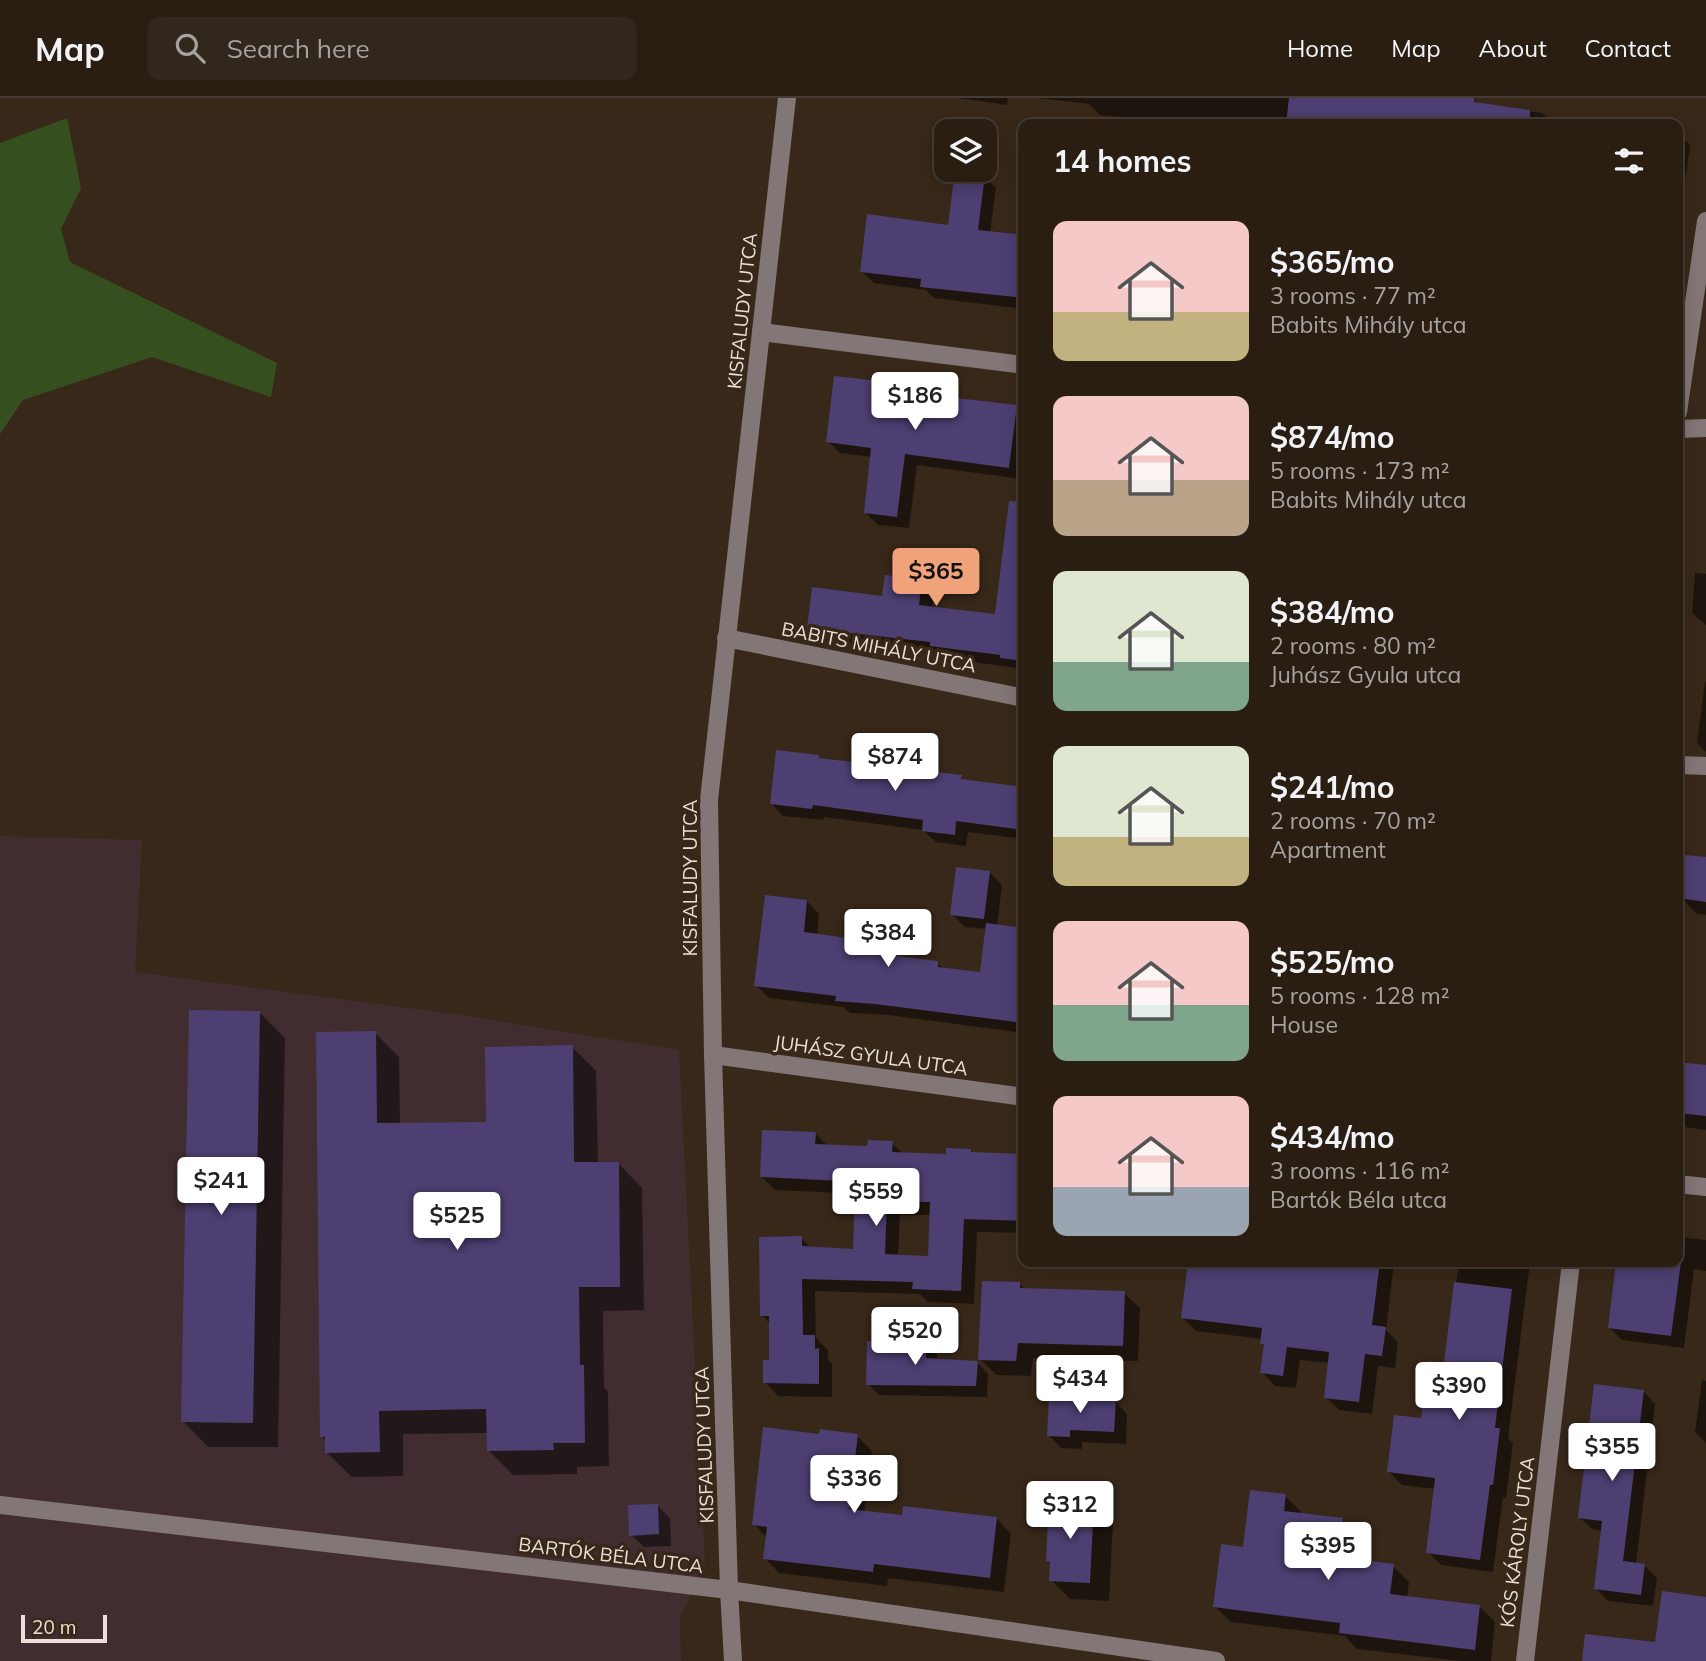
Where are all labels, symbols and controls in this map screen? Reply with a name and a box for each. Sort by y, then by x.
search box [147,17,637,80]
text: Map [35,28,105,69]
icon: search [171,29,209,67]
text: Search here [227,32,370,65]
text: Home [1287,33,1353,63]
text: Map [1391,33,1441,63]
text: About [1479,33,1547,63]
text: Contact [1585,33,1671,63]
map controls [934,119,997,182]
button: layers [934,119,997,182]
text: 14 homes [1053,142,1192,180]
icon: filters [1610,142,1648,180]
street label: KISFALUDY UTCA [722,232,762,390]
text: $365/mo [1270,243,1394,281]
icon: home [1109,249,1193,333]
text: 3 rooms · 77 m² [1270,281,1436,310]
text: Babits Mihály utca [1270,310,1467,339]
pin: $186 [874,372,956,432]
text: $186 [887,380,943,409]
text: $874/mo [1270,418,1394,456]
icon: home [1109,424,1193,508]
text: 5 rooms · 173 m² [1270,456,1450,485]
text: Babits Mihály utca [1270,485,1467,514]
pin: $365 [895,548,977,608]
text: $365 [908,556,964,585]
text: $384/mo [1270,593,1394,631]
icon: home [1109,599,1193,683]
street label: BABITS MIHÁLY UTCA [780,616,978,678]
text: 2 rooms · 80 m² [1270,631,1436,660]
text: Juhász Gyula utca [1270,660,1461,689]
pin: $874 [854,734,936,793]
text: $874 [867,741,923,770]
text: $241/mo [1270,768,1394,806]
icon: home [1109,774,1193,858]
street label: KISFALUDY UTCA [678,799,702,957]
text: 2 rooms · 70 m² [1270,806,1436,835]
text: Apartment [1270,835,1386,864]
pin: $384 [847,910,929,969]
text: $384 [860,917,916,946]
text: $525/mo [1270,943,1394,981]
icon: home [1109,949,1193,1033]
text: 5 rooms · 128 m² [1270,981,1450,1010]
text: House [1270,1010,1338,1039]
street label: JUHÁSZ GYULA UTCA [773,1030,970,1080]
text: $434/mo [1270,1118,1394,1156]
icon: home [1109,1124,1193,1208]
text: 3 rooms · 116 m² [1270,1156,1450,1185]
pin: $241 [180,1158,262,1217]
text: $241 [193,1165,249,1194]
pin: $559 [835,1168,917,1228]
text: $559 [848,1176,904,1205]
text: Bartók Béla utca [1270,1185,1447,1214]
pin: $525 [416,1192,498,1252]
text: $525 [429,1200,485,1229]
pin: $520 [874,1308,956,1367]
text: $520 [887,1315,943,1344]
pin: $434 [1039,1356,1121,1415]
pin: $390 [1418,1362,1500,1422]
text: $434 [1052,1363,1108,1392]
street label: KISFALUDY UTCA [689,1366,719,1524]
text: $390 [1431,1370,1487,1399]
pin: $355 [1571,1424,1653,1483]
text: $355 [1584,1431,1640,1460]
street label: KÓS KÁROLY UTCA [1495,1455,1539,1629]
pin: $336 [813,1456,895,1515]
text: $336 [826,1463,882,1492]
pin: $312 [1029,1482,1111,1541]
text: $312 [1042,1489,1098,1518]
pin: $395 [1287,1522,1369,1582]
text: $395 [1300,1530,1356,1559]
street label: BARTÓK BÉLA UTCA [517,1532,705,1578]
scale bar [21,1612,107,1644]
text: 20 m [32,1615,76,1639]

